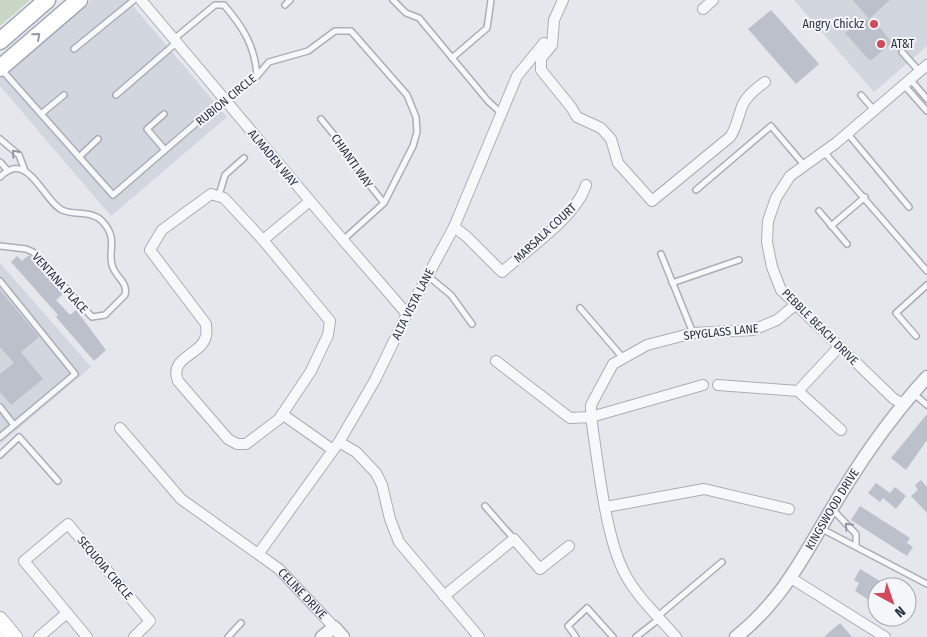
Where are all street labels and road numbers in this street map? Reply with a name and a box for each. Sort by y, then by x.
street label: RUBION CIRCLE [193,71,259,129]
street label: ALMADEN WAY [245,127,301,189]
street label: CHIANTI WAY [328,131,376,191]
street label: MARSALA COURT [511,200,579,265]
street label: VENTANA PLACE [29,250,91,316]
street label: ALTA VISTA LANE [389,266,437,342]
street label: PEBBLE BEACH DRIVE [779,286,861,368]
street label: SPYGLASS LANE [683,321,759,343]
street label: KINGSWOOD DRIVE [802,466,862,552]
street label: SEQUOIA CIRCLE [74,533,136,603]
street label: CELINE DRIVE [275,565,330,622]

